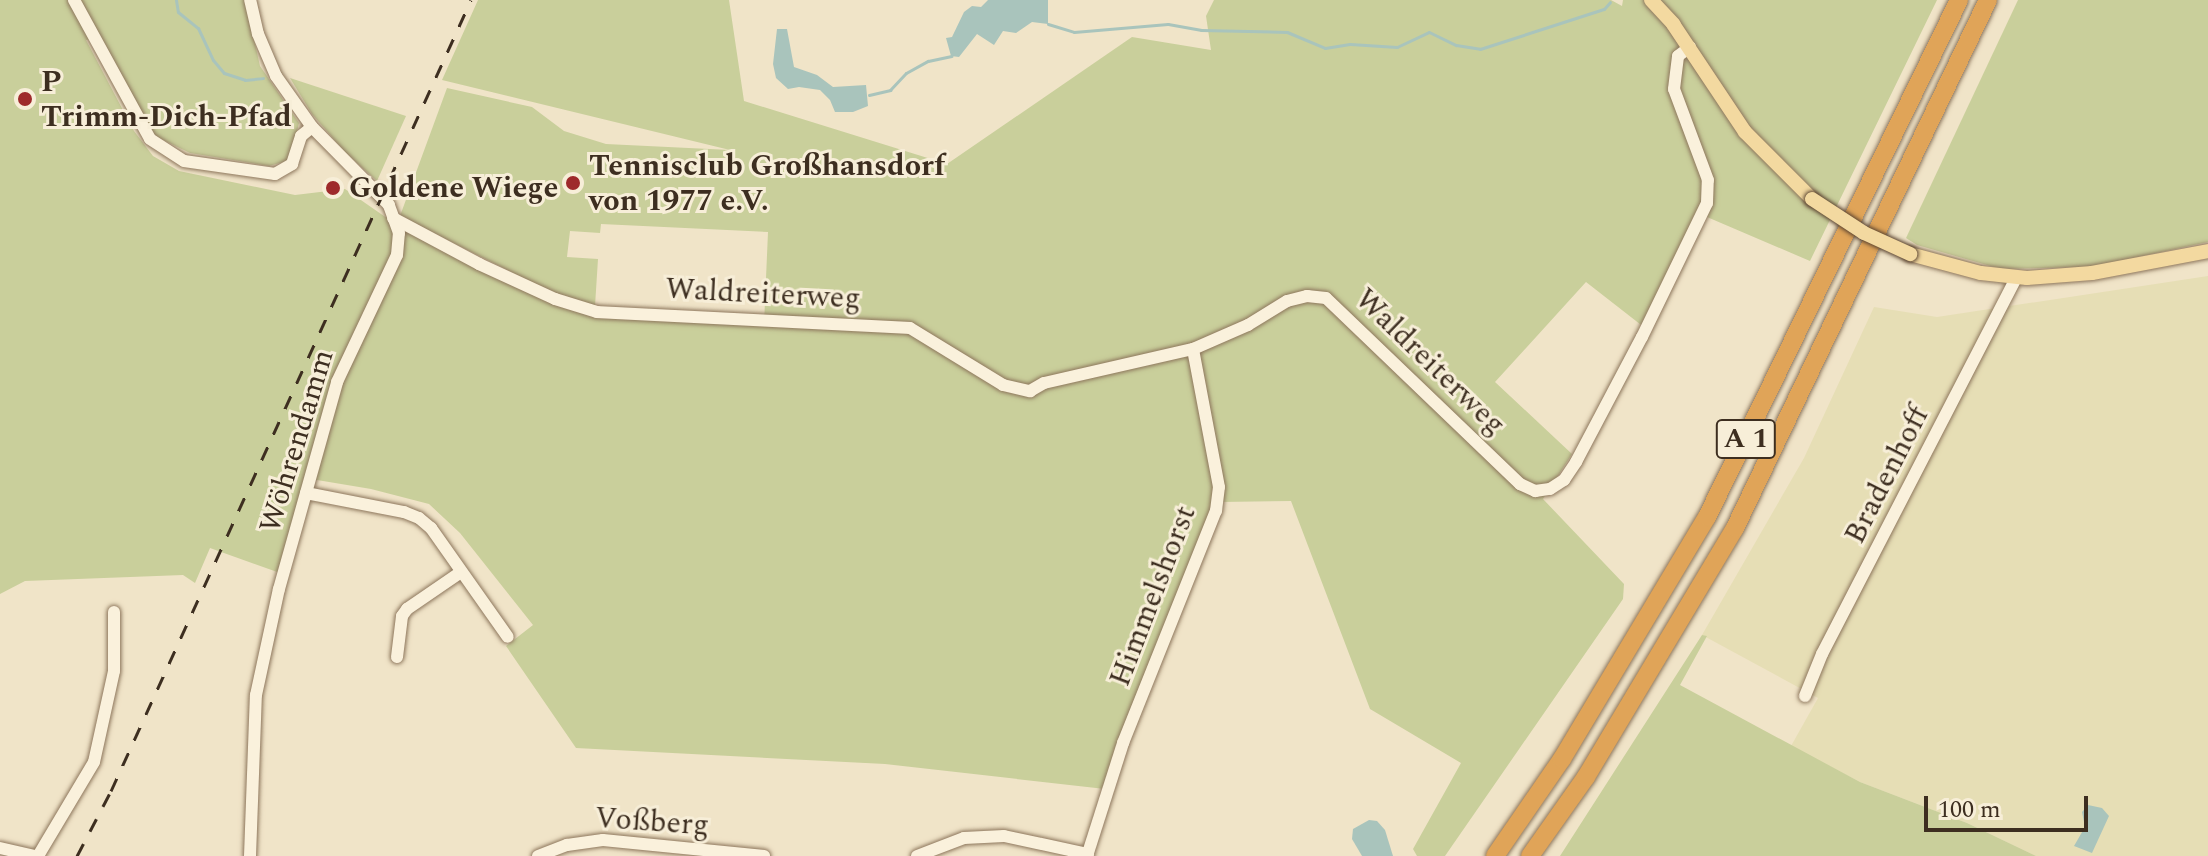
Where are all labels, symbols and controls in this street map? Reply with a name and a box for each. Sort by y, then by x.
place label: P Trimm-Dich-Pfad [41,64,292,134]
marker: P Trimm-Dich-Pfad [16,90,34,108]
place label: Tennisclub Großhansdorf von 1977 e.V. [589,148,945,218]
place label: Goldene Wiege [349,170,558,206]
marker: Tennisclub Großhansdorf von 1977 e.V. [564,174,582,192]
marker: Goldene Wiege [324,179,342,197]
street label: Waldreiterweg [665,271,861,317]
street label: Waldreiterweg [1347,281,1513,443]
street label: Wöhrendamm [252,345,342,537]
street label: Bradenhoff [1837,400,1937,550]
road number: A 1 [1714,415,1778,463]
street label: Himmelshorst [1102,501,1204,691]
scale bar [1928,780,2092,830]
text: 100 m [1938,792,2001,828]
street label: Voßberg [594,800,710,844]

